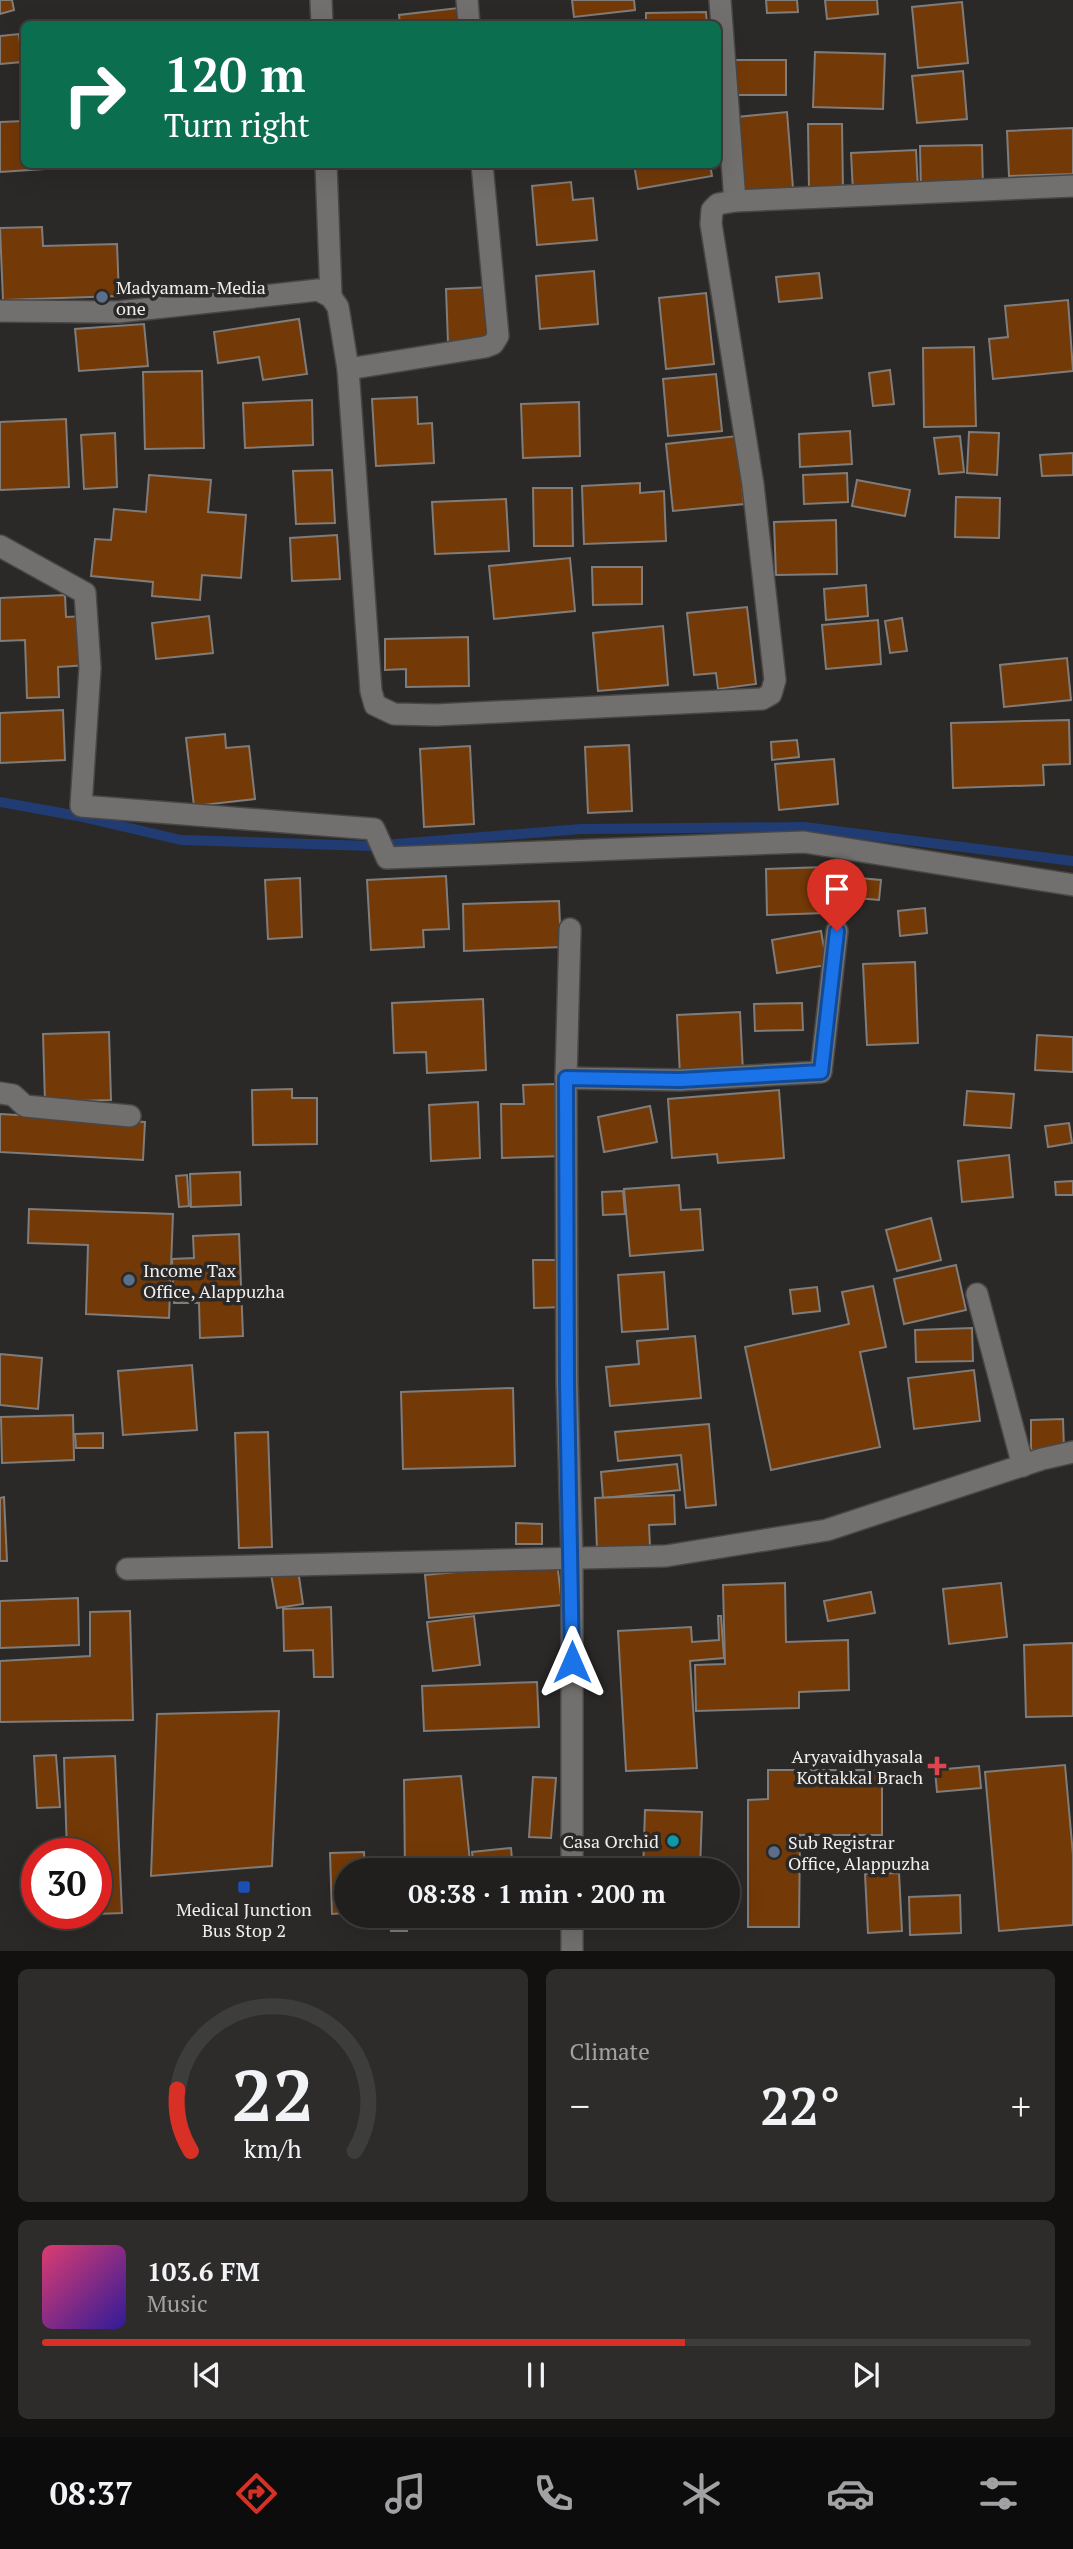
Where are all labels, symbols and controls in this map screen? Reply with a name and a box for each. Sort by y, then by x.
text: 120 m [164,41,306,106]
icon: right [49,49,140,140]
text: Turn right [164,104,310,146]
place label: Madyamam-Media one [116,275,266,320]
marker: Madyamam-Media one [94,289,110,305]
pin [807,859,867,931]
icon: arrive [818,870,856,908]
place label: Income Tax Office, Alappuzha [143,1258,285,1303]
marker: Income Tax Office, Alappuzha [121,1272,137,1288]
position arrow [535,1625,609,1699]
place label: Aryavaidhyasala Kottakkal Brach [792,1744,923,1789]
marker: Aryavaidhyasala Kottakkal Brach [929,1758,945,1774]
place label: Casa Orchid [562,1829,659,1853]
place label: Sub Registrar Office, Alappuzha [788,1830,930,1875]
marker: Casa Orchid [665,1833,681,1849]
speed limit sign: 30 [21,1838,112,1929]
marker: Sub Registrar Office, Alappuzha [766,1844,782,1860]
text: 08:38 · 1 min · 200 m [408,1876,666,1910]
marker: Medical Junction Bus Stop 2 [236,1879,252,1895]
place label: Medical Junction Bus Stop 2 [176,1897,312,1942]
text: Climate [570,2036,650,2067]
text: 22 [232,2046,314,2143]
text: 22° [760,2071,840,2140]
text: − [570,2081,590,2131]
text: + [1011,2081,1031,2131]
text: km/h [244,2132,302,2165]
text: 103.6 FM [147,2254,260,2288]
text: Music [147,2288,208,2319]
icon: previous [188,2356,226,2394]
icon: pause [517,2356,555,2394]
icon: next [847,2356,885,2394]
icon: directions [232,2469,281,2518]
icon: music [381,2469,430,2518]
icon: phone [529,2469,578,2518]
icon: climate [677,2469,726,2518]
icon: car [826,2469,875,2518]
icon: filters [974,2469,1023,2518]
text: 08:37 [50,2472,133,2514]

